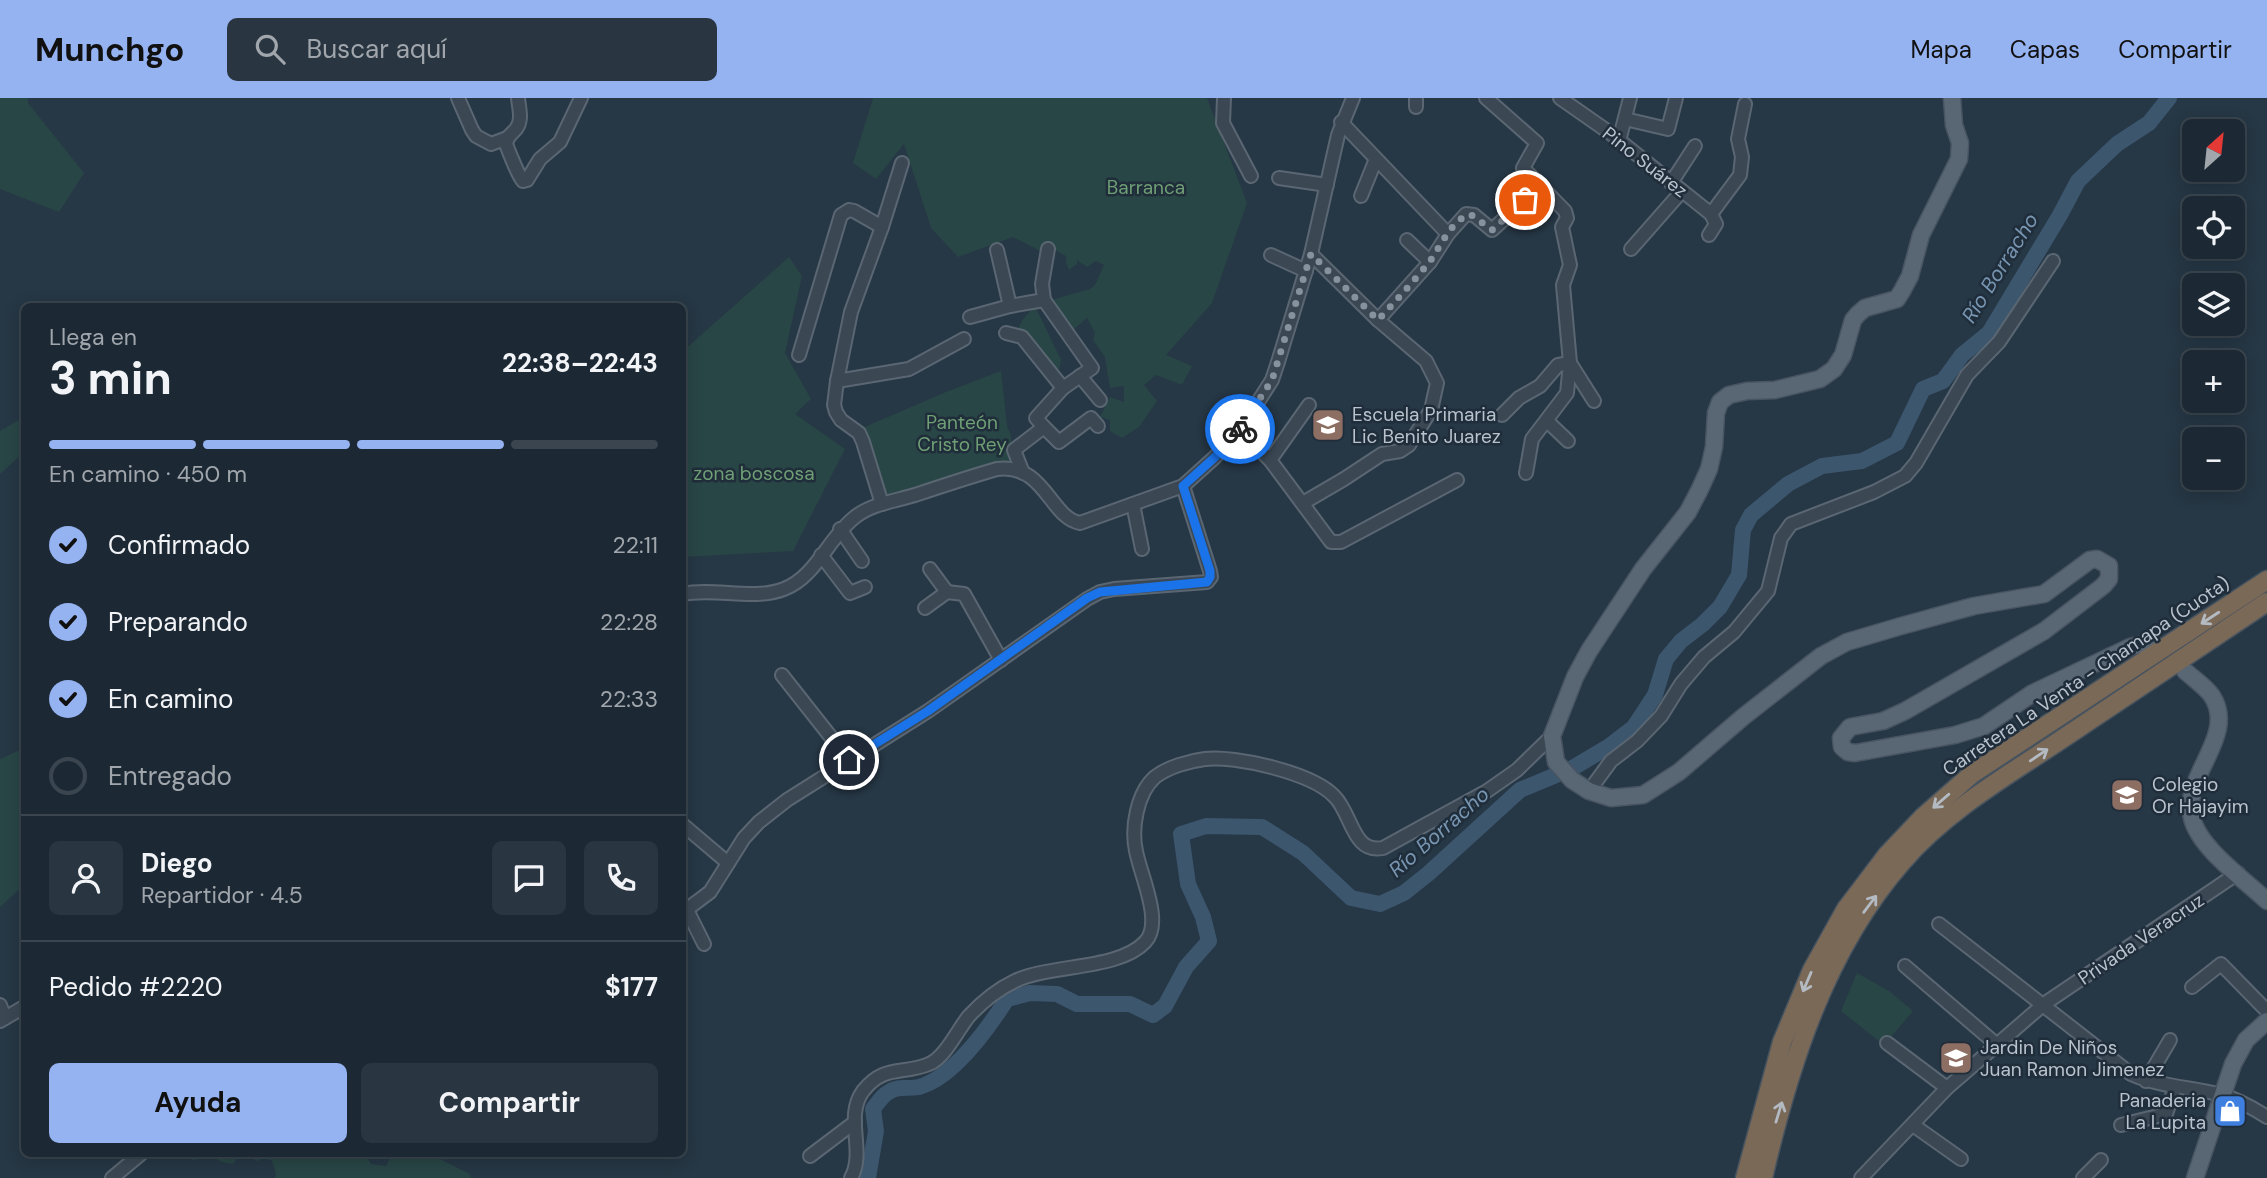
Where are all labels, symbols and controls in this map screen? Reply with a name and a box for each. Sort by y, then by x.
search box [227,18,717,81]
text: Munchgo [35,28,185,71]
icon: search [251,30,289,68]
text: Buscar aquí [307,32,447,66]
text: Mapa [1910,34,1972,65]
text: Capas [2010,34,2080,65]
text: Compartir [2118,34,2232,65]
north arrow [2182,119,2245,182]
map controls [2182,119,2245,490]
street label: Pino Suárez [1597,121,1693,203]
pin [1495,170,1555,230]
park label: Barranca [1107,175,1185,200]
icon: bag [1506,181,1544,219]
button: locate [2182,196,2245,259]
water label: Río Borracho [1955,208,2045,328]
button: layers [2182,273,2245,336]
text: Llega en [49,322,137,352]
text: 22:38–22:43 [502,346,658,380]
text: 3 min [49,348,172,408]
button: + [2182,350,2245,413]
courier [1205,394,1275,464]
place label: Escuela Primaria Lic Benito Juarez [1352,402,1501,449]
school or university icon: Escuela Primaria Lic Benito Juarez [1309,406,1347,444]
park label: Panteón Cristo Rey [917,410,1007,457]
icon: bike [1221,410,1259,448]
button: − [2182,427,2245,490]
text: En camino · 450 m [49,459,247,489]
park label: zona boscosa [694,461,814,486]
icon: check [49,526,87,564]
text: Confirmado [108,528,250,562]
text: 22:11 [613,530,658,560]
street label: Carretera La Venta - Chamapa (Cuota) [1938,570,2234,782]
icon: check [49,603,87,641]
text: Preparando [108,605,248,639]
text: 22:28 [600,607,658,637]
one-way arrow [2201,610,2220,625]
icon: check [49,680,87,718]
text: En camino [108,682,233,716]
text: 22:33 [600,684,658,714]
pin [819,730,879,790]
icon: home [830,741,868,779]
one-way arrow [2028,747,2048,761]
text: Entregado [108,759,232,793]
place label: Colegio Or Hajayim [2152,772,2249,819]
school or university icon: Colegio Or Hajayim [2108,776,2146,814]
water label: Río Borracho [1383,781,1495,883]
one-way arrow [1933,793,1951,809]
button: person [49,841,123,915]
button: chat [492,841,566,915]
button: phone [584,841,658,915]
text: Diego [141,846,213,880]
text: Repartidor · 4.5 [141,880,303,910]
street label: Privada Veracruz [2073,888,2209,990]
one-way arrow [1862,895,1877,914]
text: Pedido #2220 [49,970,223,1004]
text: $177 [605,970,658,1004]
one-way arrow [1800,971,1813,992]
place label: Jardin De Niños Juan Ramon Jimenez [1980,1035,2164,1082]
school or university icon: Jardin De Niños Juan Ramon Jimenez [1937,1039,1975,1077]
button: Ayuda [49,1063,347,1143]
button: Compartir [361,1063,658,1143]
place label: Panaderia La Lupita [2119,1088,2206,1135]
shop icon: Panaderia La Lupita [2211,1092,2249,1130]
one-way arrow [1774,1101,1787,1123]

